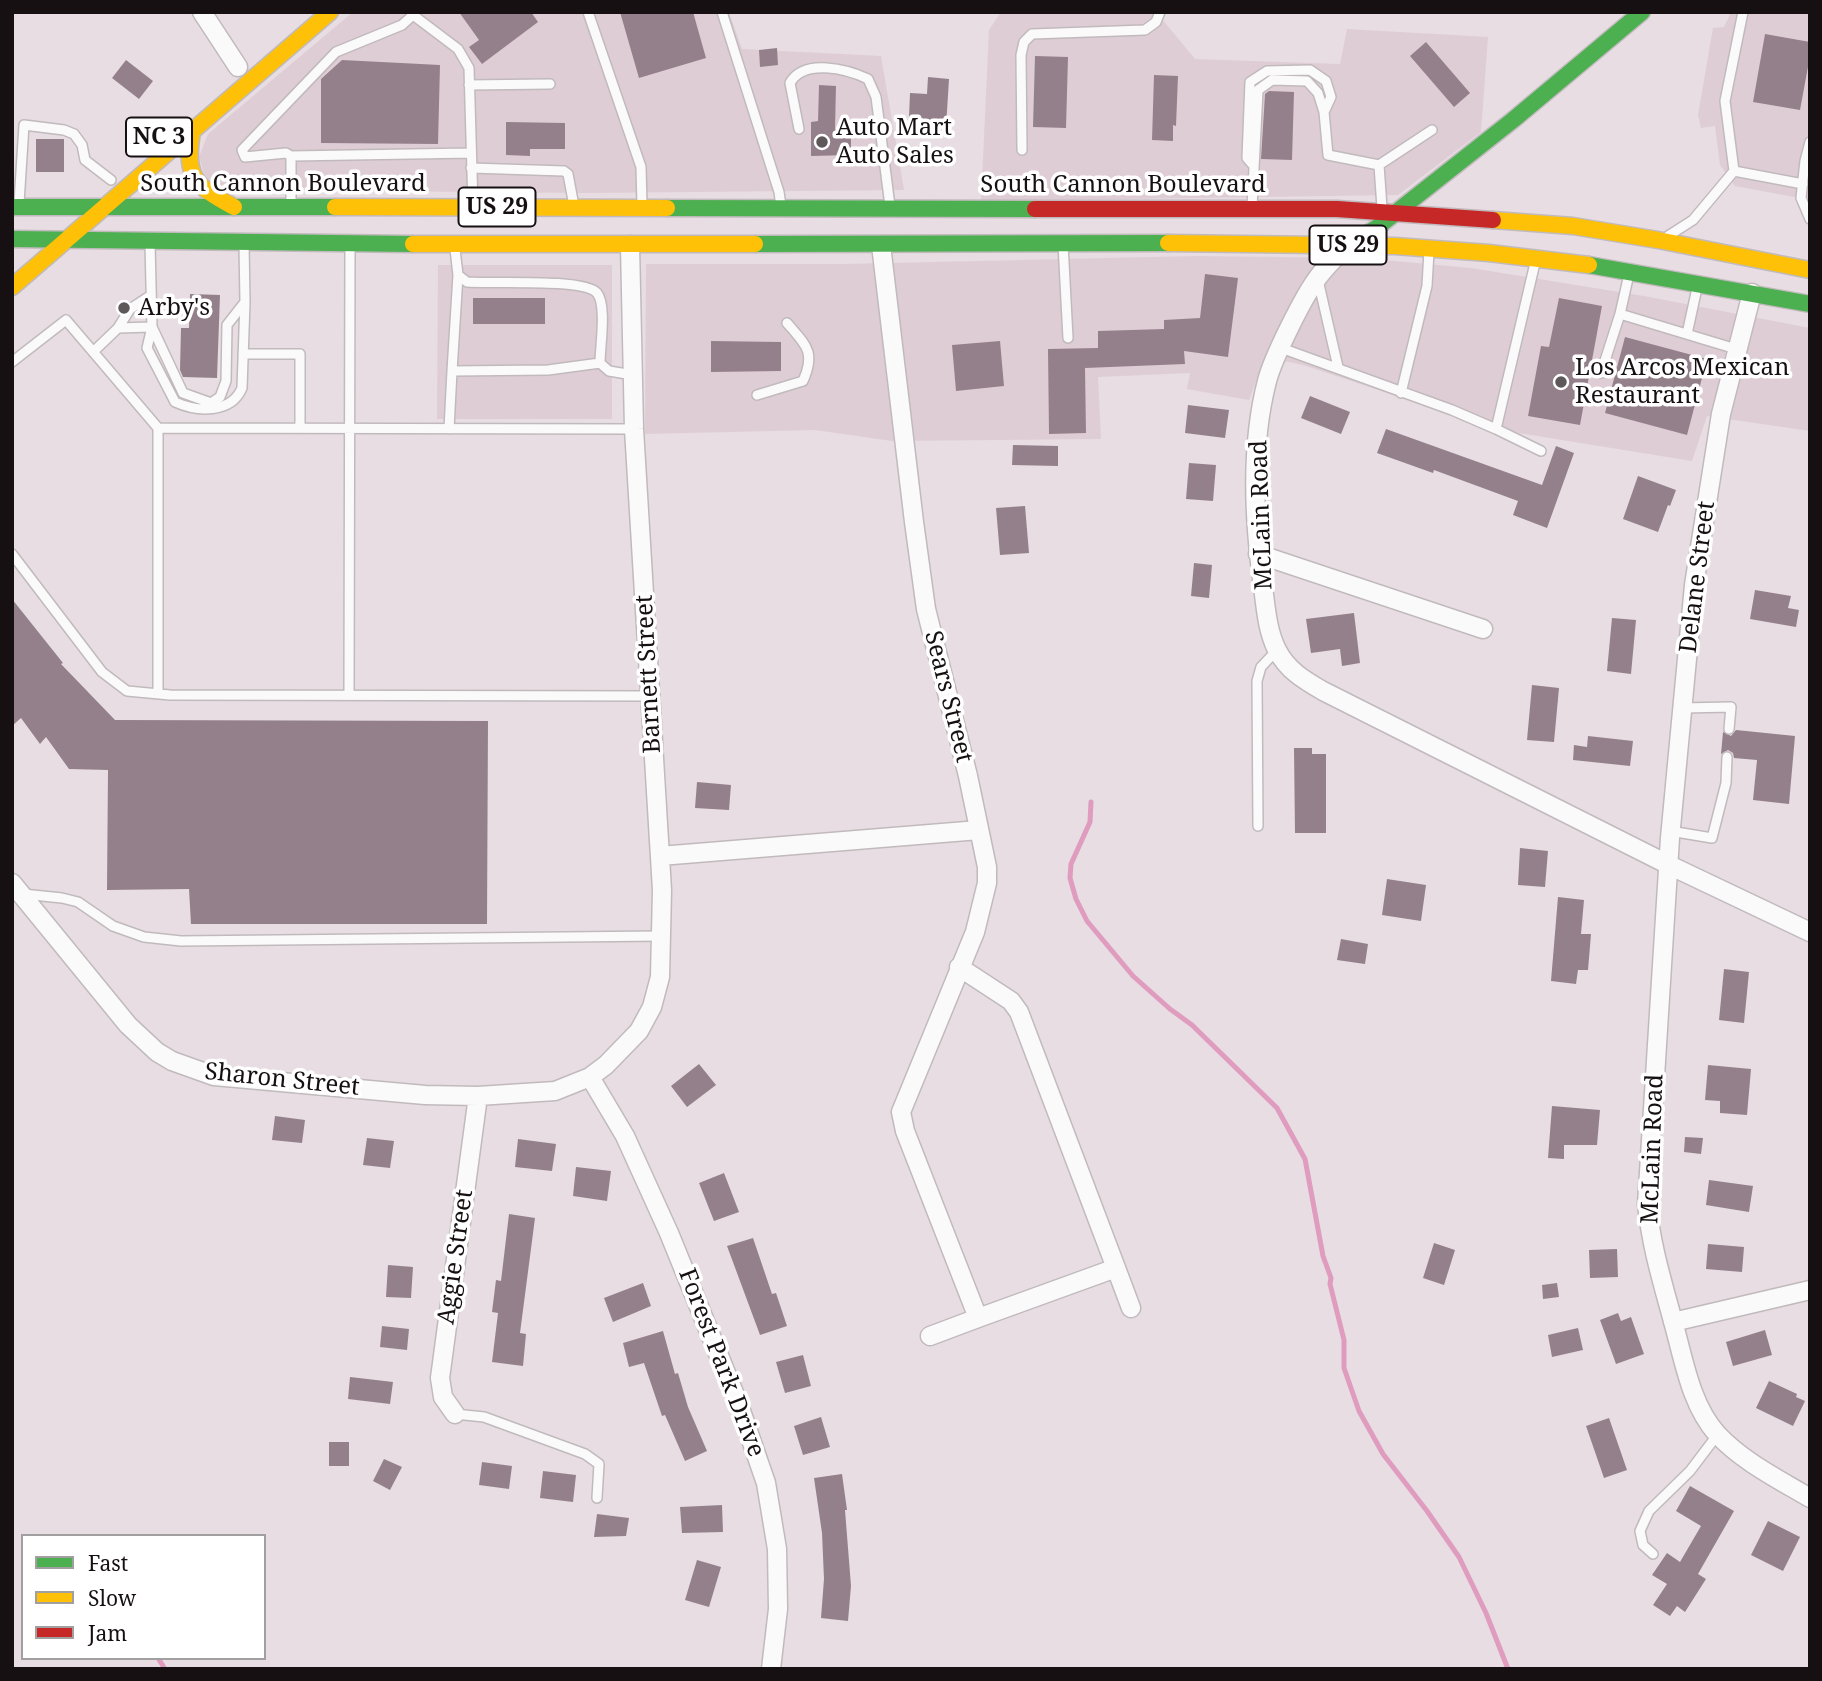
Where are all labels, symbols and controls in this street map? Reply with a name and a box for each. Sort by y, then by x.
place label: Auto Mart Auto Sales [836,114,954,170]
road number: NC 3 [126,118,192,156]
marker: Auto Mart Auto Sales [814,134,830,150]
street label: South Cannon Boulevard [140,170,426,198]
street label: South Cannon Boulevard [980,171,1266,199]
road number: US 29 [458,188,536,227]
road number: US 29 [1310,226,1386,264]
place label: Arby's [138,294,210,322]
marker: Arby's [116,300,132,316]
place label: Los Arcos Mexican Restaurant [1575,354,1790,410]
marker: Los Arcos Mexican Restaurant [1553,374,1569,390]
street label: McLain Road [1245,440,1279,590]
street label: Delane Street [1674,499,1722,655]
street label: Barnett Street [630,594,668,754]
street label: Sears Street [918,628,978,766]
street label: Sharon Street [203,1058,361,1102]
street label: McLain Road [1636,1074,1670,1224]
street label: Aggie Street [432,1188,480,1326]
street label: Forest Park Drive [672,1265,770,1461]
legend [21,1534,266,1660]
text: Fast [88,1549,128,1577]
text: Slow [88,1584,136,1612]
text: Jam [88,1619,127,1647]

